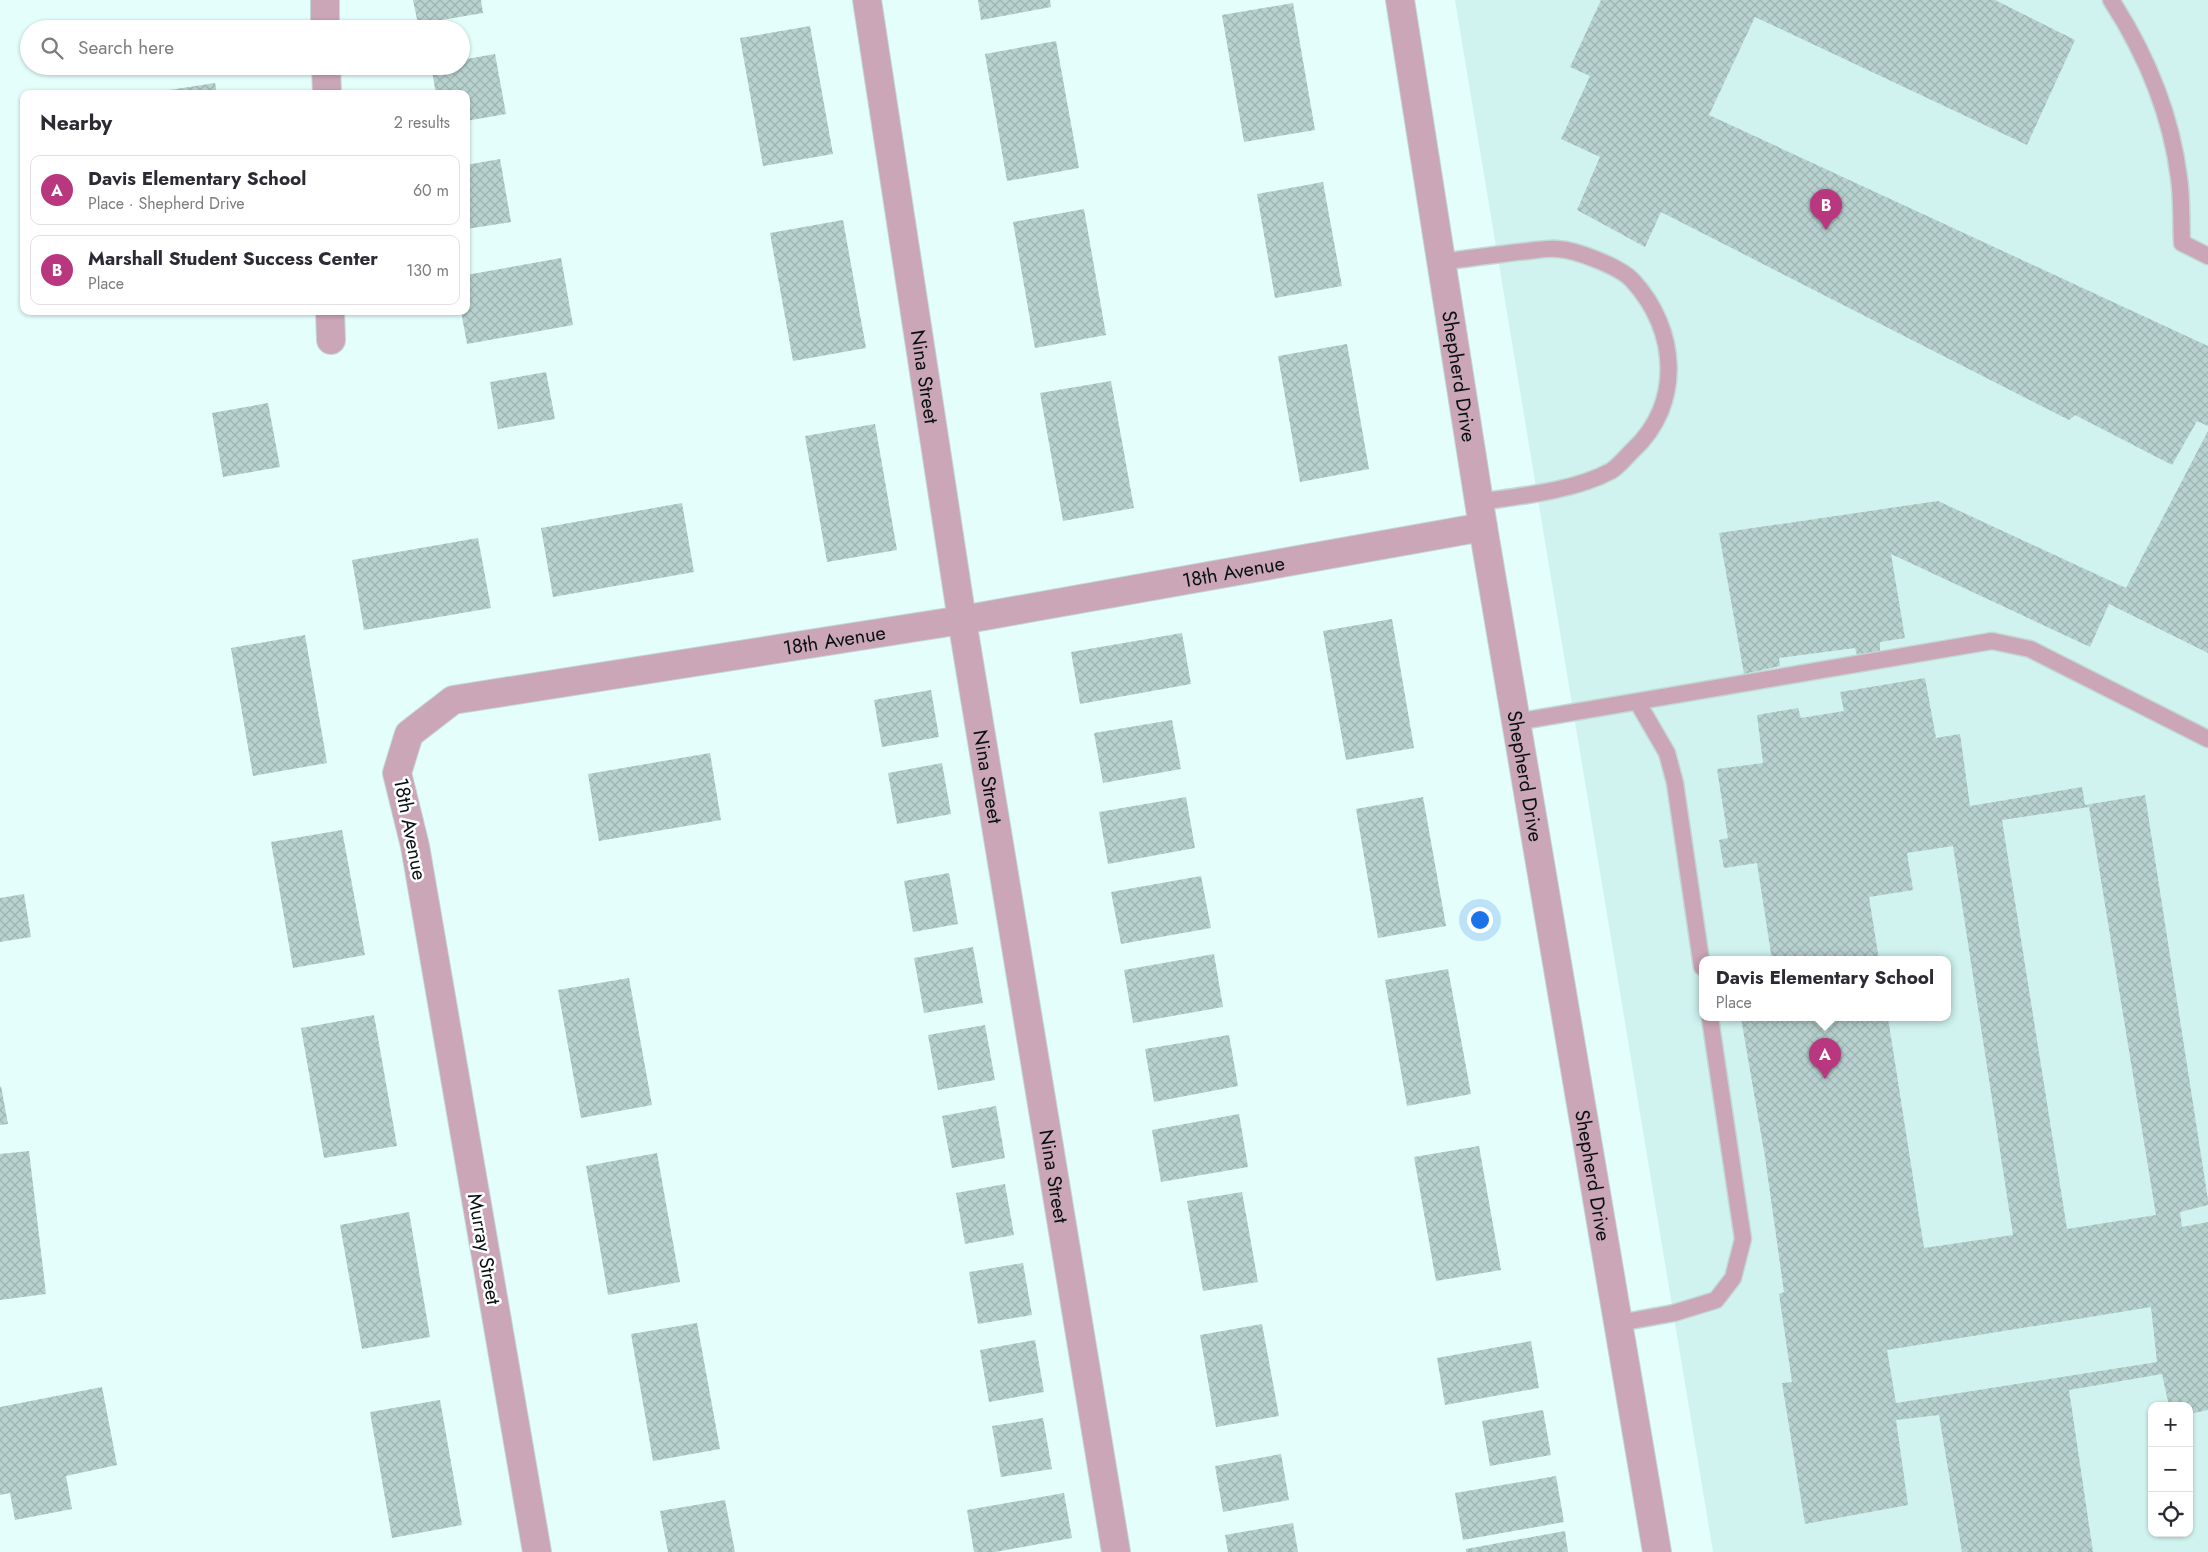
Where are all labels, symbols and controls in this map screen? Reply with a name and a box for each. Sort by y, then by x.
search box [20,20,470,75]
icon: search [38,34,66,62]
text: Search here [78,34,174,61]
text: Nearby [40,108,112,138]
text: 2 results [394,111,450,134]
text: Davis Elementary School [88,165,306,192]
text: A [51,179,63,202]
text: 60 m [413,179,449,202]
pin: B [1810,189,1842,230]
text: Place · Shepherd Drive [88,192,245,215]
text: Marshall Student Success Center [88,245,378,272]
text: B [52,259,62,282]
text: 130 m [406,259,449,282]
text: Place [88,272,124,295]
street label: Shepherd Drive [1435,309,1484,444]
street label: Nina Street [903,328,946,426]
street label: 18th Avenue [1180,548,1287,595]
street label: 18th Avenue [781,618,888,662]
street label: Shepherd Drive [1500,708,1551,844]
street label: Nina Street [966,728,1010,826]
street label: 18th Avenue [386,775,434,883]
your location [1467,907,1493,933]
popup [1699,956,1951,1021]
text: Davis Elementary School [1716,964,1934,991]
text: Place [1716,991,1752,1014]
pin: A [1809,1038,1841,1079]
street label: Shepherd Drive [1568,1107,1618,1243]
street label: Nina Street [1032,1127,1076,1225]
street label: Murray Street [460,1191,508,1307]
map controls [2148,1402,2193,1537]
button: + [2148,1402,2193,1447]
button: − [2148,1447,2193,1492]
button: locate [2148,1492,2193,1537]

